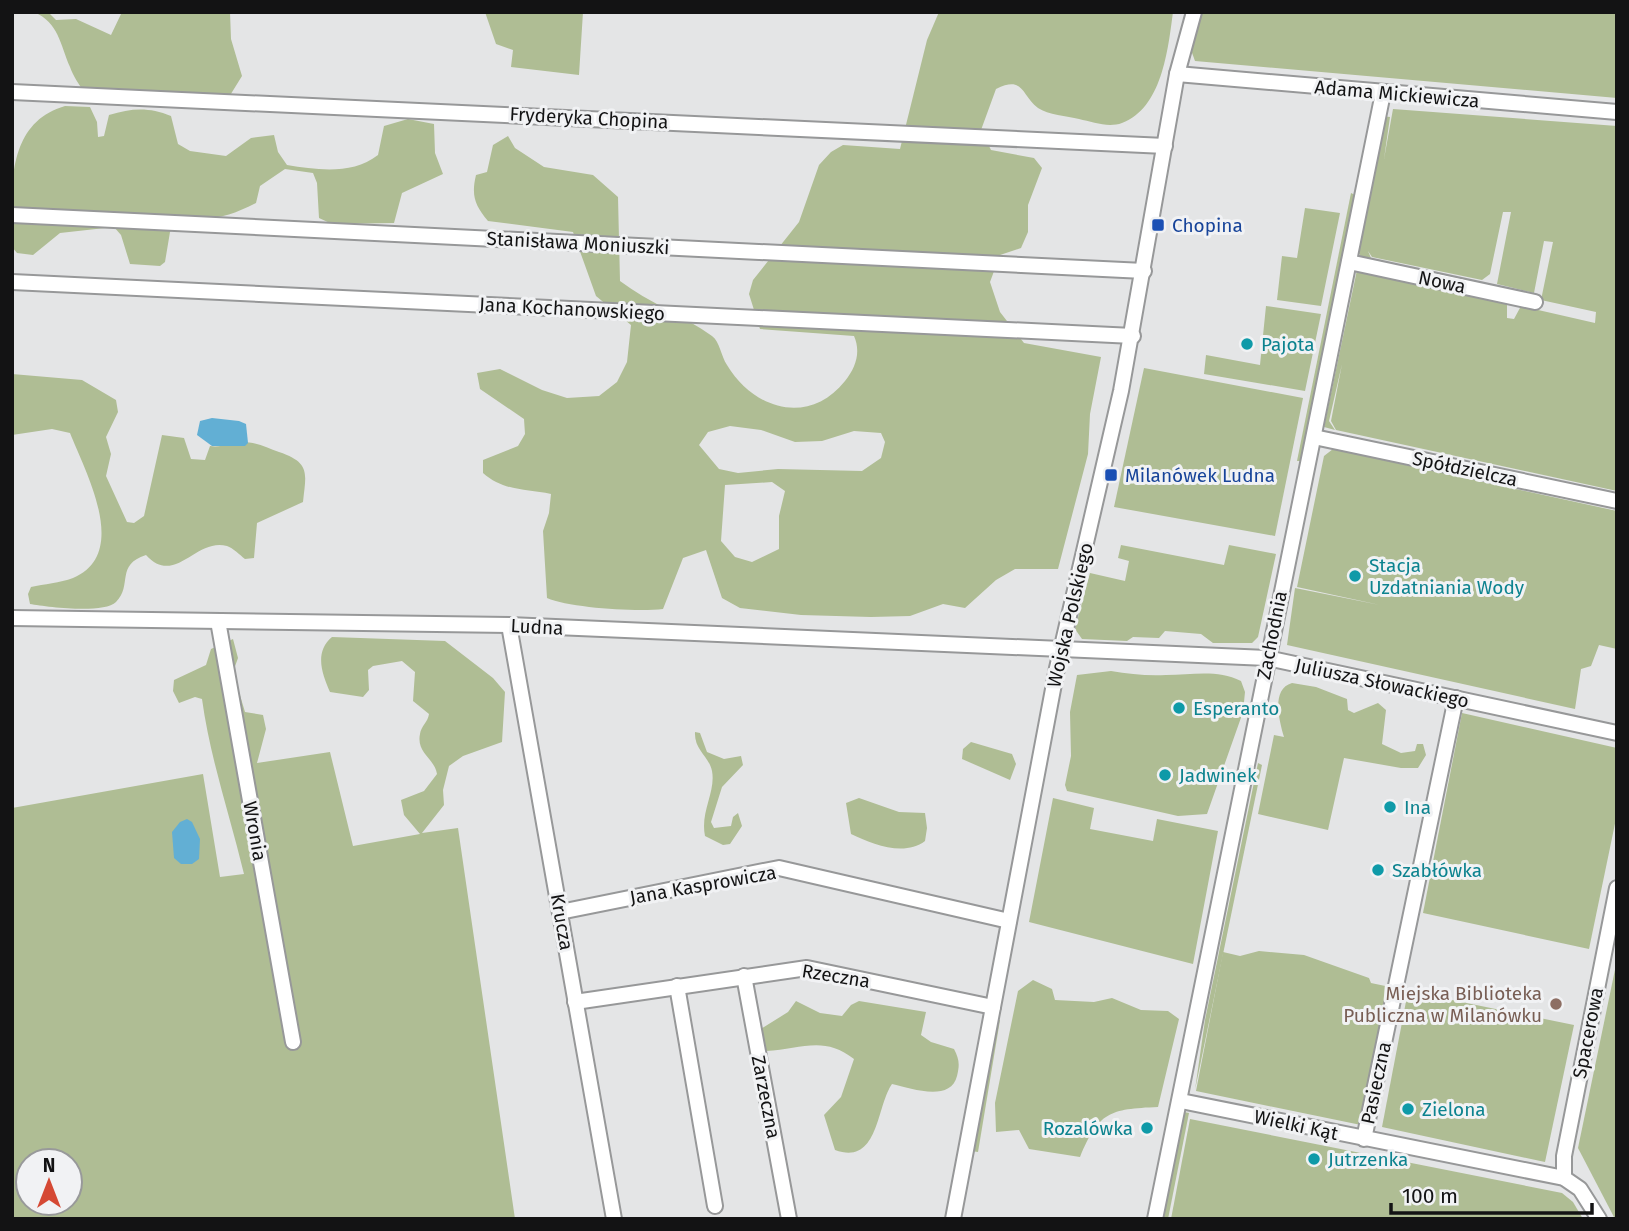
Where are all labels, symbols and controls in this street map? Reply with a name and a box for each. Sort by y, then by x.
street label: Adama Mickiewicza [1314,75,1480,113]
street label: Fryderyka Chopina [509,102,669,134]
place label: Chopina [1172,214,1243,237]
marker: Chopina [1150,217,1166,233]
street label: Stanisława Moniuszki [486,227,670,259]
street label: Nowa [1416,266,1468,298]
street label: Jana Kochanowskiego [478,293,666,325]
place label: Pajota [1261,333,1315,356]
marker: Pajota [1239,336,1255,352]
street label: Spółdzielcza [1410,447,1520,491]
place label: Milanówek Ludna [1125,464,1275,487]
marker: Milanówek Ludna [1103,467,1119,483]
street label: Wojska Polskiego [1042,540,1098,690]
place label: Stacja Uzdatniania Wody [1369,554,1525,599]
marker: Stacja Uzdatniania Wody [1347,568,1363,584]
street label: Zachodnia [1252,589,1292,681]
street label: Ludna [510,614,564,640]
street label: Juliusza Słowackiego [1293,653,1471,713]
place label: Esperanto [1193,697,1279,720]
marker: Esperanto [1171,700,1187,716]
place label: Jadwinek [1179,764,1257,787]
marker: Jadwinek [1157,767,1173,783]
place label: Ina [1404,796,1431,819]
street label: Wronia [238,799,272,863]
marker: Ina [1382,799,1398,815]
place label: Szabłówka [1392,859,1482,882]
street label: Jana Kasprowicza [628,861,778,909]
marker: Szabłówka [1370,862,1386,878]
street label: Krucza [546,892,578,952]
street label: Rzeczna [800,959,872,993]
place label: Miejska Biblioteka Publiczna w Milanówku [1343,982,1542,1027]
street label: Spacerowa [1568,985,1608,1081]
marker: Miejska Biblioteka Publiczna w Milanówku [1548,996,1564,1012]
street label: Pasieczna [1356,1040,1396,1126]
street label: Zarzeczna [747,1053,785,1141]
place label: Zielona [1422,1098,1486,1121]
marker: Zielona [1400,1101,1416,1117]
street label: Wielki Kąt [1252,1105,1340,1145]
place label: Rozalówka [1043,1117,1133,1140]
marker: Rozalówka [1139,1120,1155,1136]
north arrow [14,1147,84,1217]
place label: Jutrzenka [1328,1148,1408,1171]
marker: Jutrzenka [1306,1151,1322,1167]
text: N [43,1154,55,1177]
scale bar [1391,1172,1592,1216]
text: 100 m [1402,1183,1458,1209]

